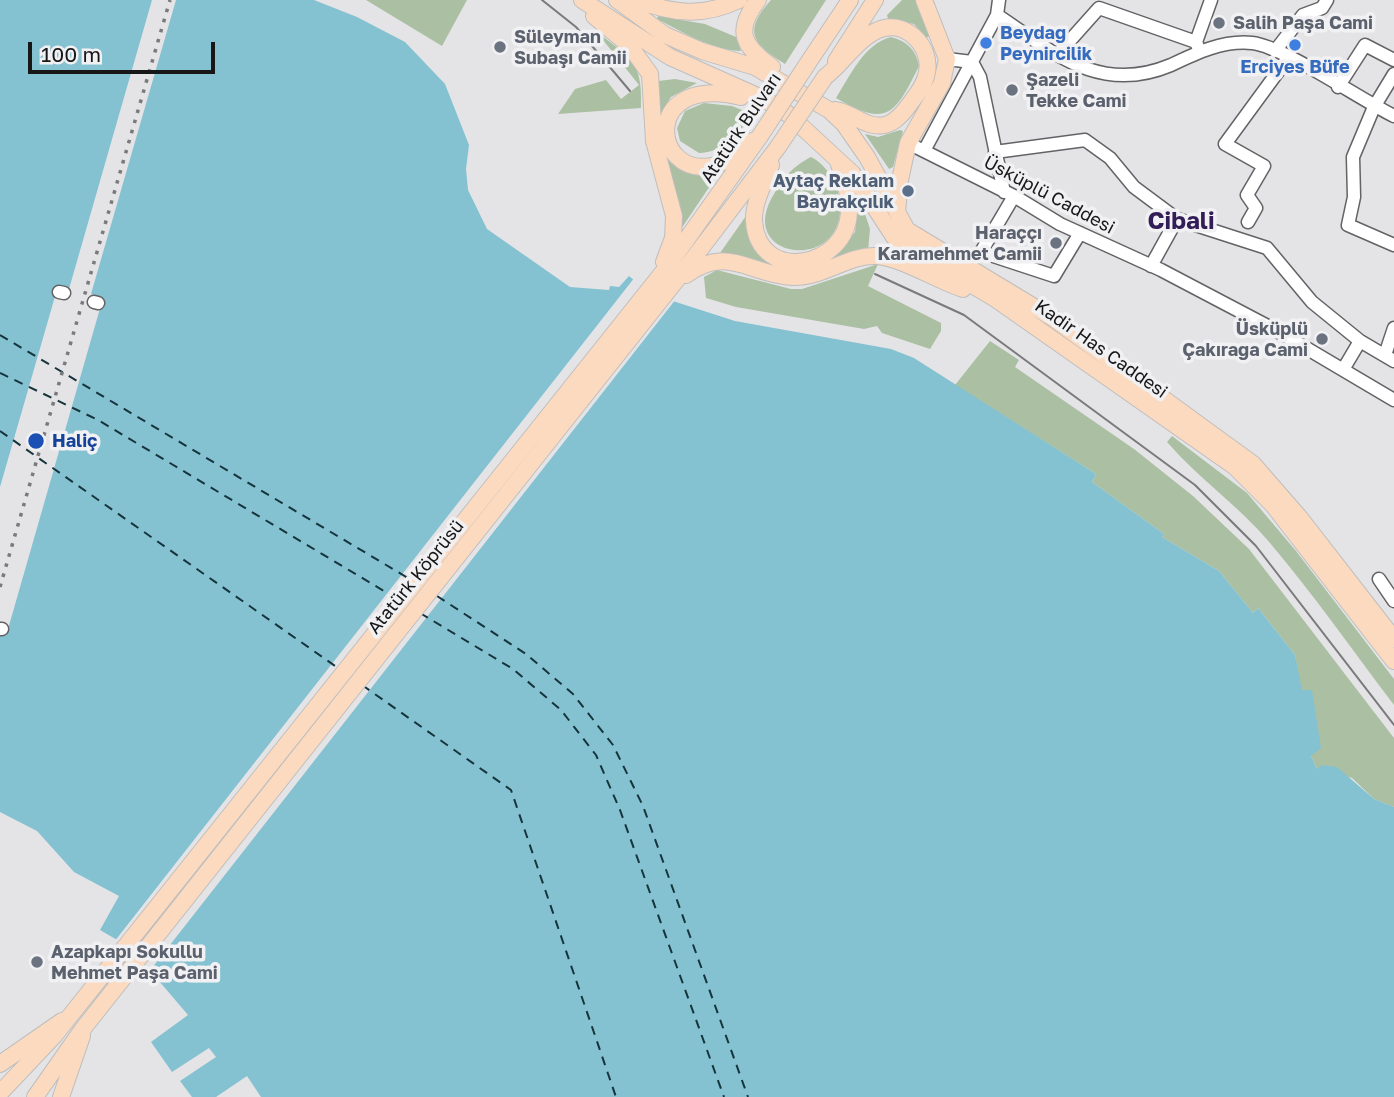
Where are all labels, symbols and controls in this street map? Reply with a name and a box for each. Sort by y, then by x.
place label: Salih Paşa Cami [1233,12,1373,34]
marker: Salih Paşa Cami [1211,15,1227,31]
place label: Beydağ Peynircilik [1000,22,1092,64]
place label: Süleyman Subaşı Camii [514,26,627,68]
scale bar [32,28,219,72]
marker: Beydağ Peynircilik [978,35,994,51]
marker: Erciyes Büfe [1287,37,1303,53]
marker: Süleyman Subaşı Camii [492,39,508,55]
text: 100 m [41,41,101,67]
place label: Erciyes Büfe [1240,56,1350,78]
street label: Atatürk Bulvarı [696,69,786,187]
place label: Şazeli Tekke Cami [1026,69,1126,112]
marker: Şazeli Tekke Cami [1004,82,1020,98]
street label: Üsküplü Caddesi [980,151,1118,239]
place label: Aytaç Reklam Bayrakçılık [773,170,894,212]
marker: Aytaç Reklam Bayrakçılık [900,183,916,199]
district label: Cibali [1148,207,1214,235]
place label: Haraççı Karamehmet Camii [877,222,1042,264]
marker: Haraççı Karamehmet Camii [1048,235,1064,251]
street label: Kadir Has Caddesi [1030,295,1172,403]
place label: Üsküplü Çakırağa Cami [1182,318,1308,360]
marker: Üsküplü Çakırağa Cami [1314,331,1330,347]
place label: Haliç [52,430,97,452]
marker: Haliç [26,431,46,451]
street label: Atatürk Köprüsü [363,516,469,638]
place label: Azapkapı Sokullu Mehmet Paşa Cami [51,941,218,984]
marker: Azapkapı Sokullu Mehmet Paşa Cami [29,954,45,970]

